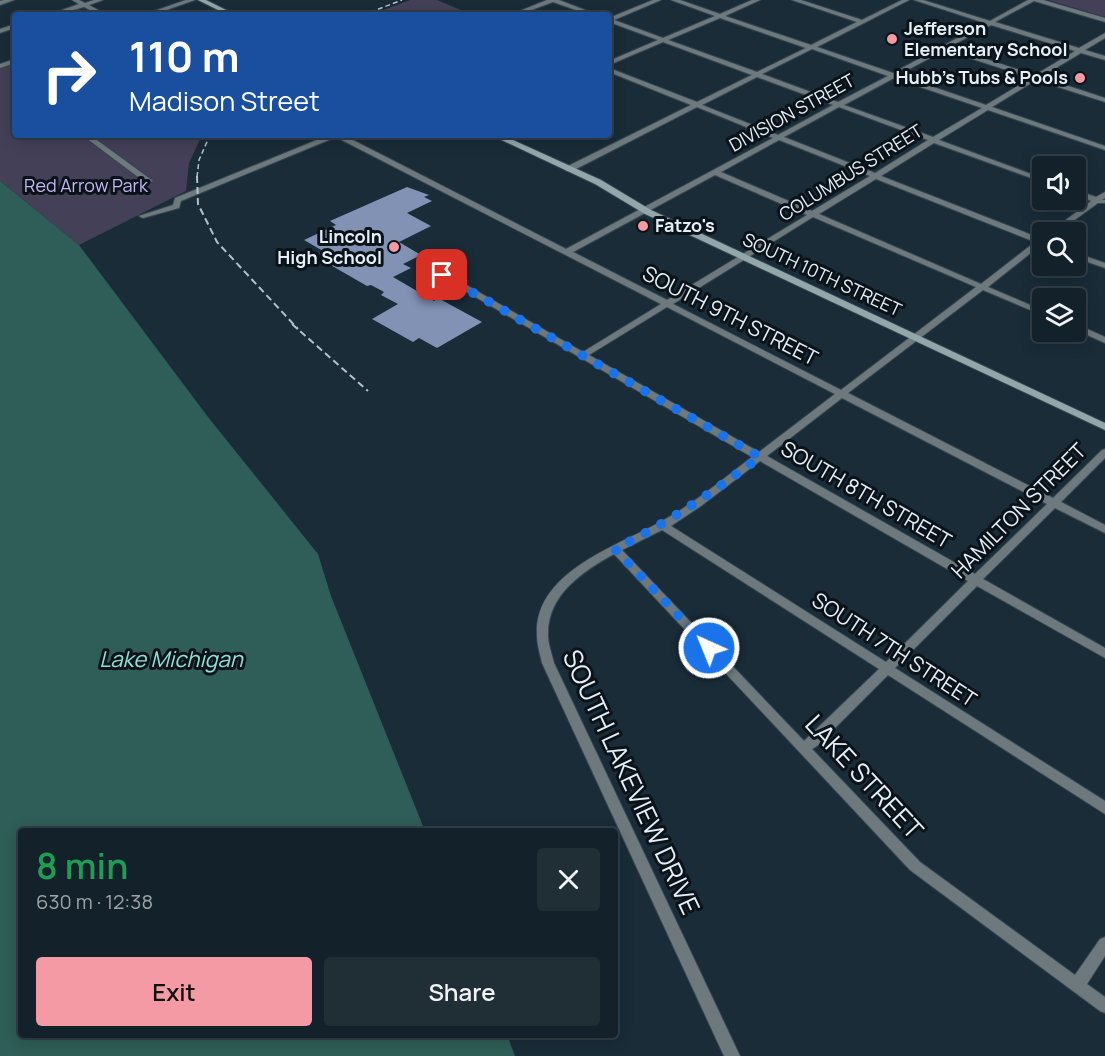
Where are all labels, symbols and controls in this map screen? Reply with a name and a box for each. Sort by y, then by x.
place label: Jefferson Elementary School [904,16,1067,61]
text: 110 m [129,27,240,85]
marker: Jefferson Elementary School [885,32,899,46]
icon: right [30,36,108,114]
place label: Hubb's Tubs & Pools [896,65,1068,89]
street label: DIVISION STREET [724,68,859,157]
marker: Hubb's Tubs & Pools [1073,71,1087,85]
text: Madison Street [129,82,320,119]
street label: COLUMBUS STREET [774,118,927,226]
map controls [1032,156,1086,342]
button: sound [1032,156,1086,210]
park label: Red Arrow Park [24,173,149,197]
place label: Fatzo's [655,213,715,237]
marker: Fatzo's [636,219,650,233]
button: search [1032,222,1086,276]
place label: Lincoln High School [277,224,382,269]
street label: SOUTH 10TH STREET [739,227,906,322]
marker: Lincoln High School [387,240,401,254]
pin [416,249,467,300]
icon: arrive [425,258,458,291]
street label: SOUTH 9TH STREET [638,259,823,372]
button: layers [1032,288,1086,342]
street label: SOUTH 8TH STREET [776,434,957,555]
street label: HAMILTON STREET [945,436,1092,584]
street label: SOUTH 7TH STREET [807,585,983,713]
position arrow [677,616,741,680]
street label: SOUTH LAKEVIEW DRIVE [555,643,709,920]
water label: Lake Michigan [99,644,244,674]
street label: LAKE STREET [798,706,932,847]
text: 8 min [36,841,128,890]
button: close [537,848,600,911]
text: 630 m · 12:38 [36,888,153,915]
button: Exit [36,957,312,1026]
button: Share [324,957,600,1026]

